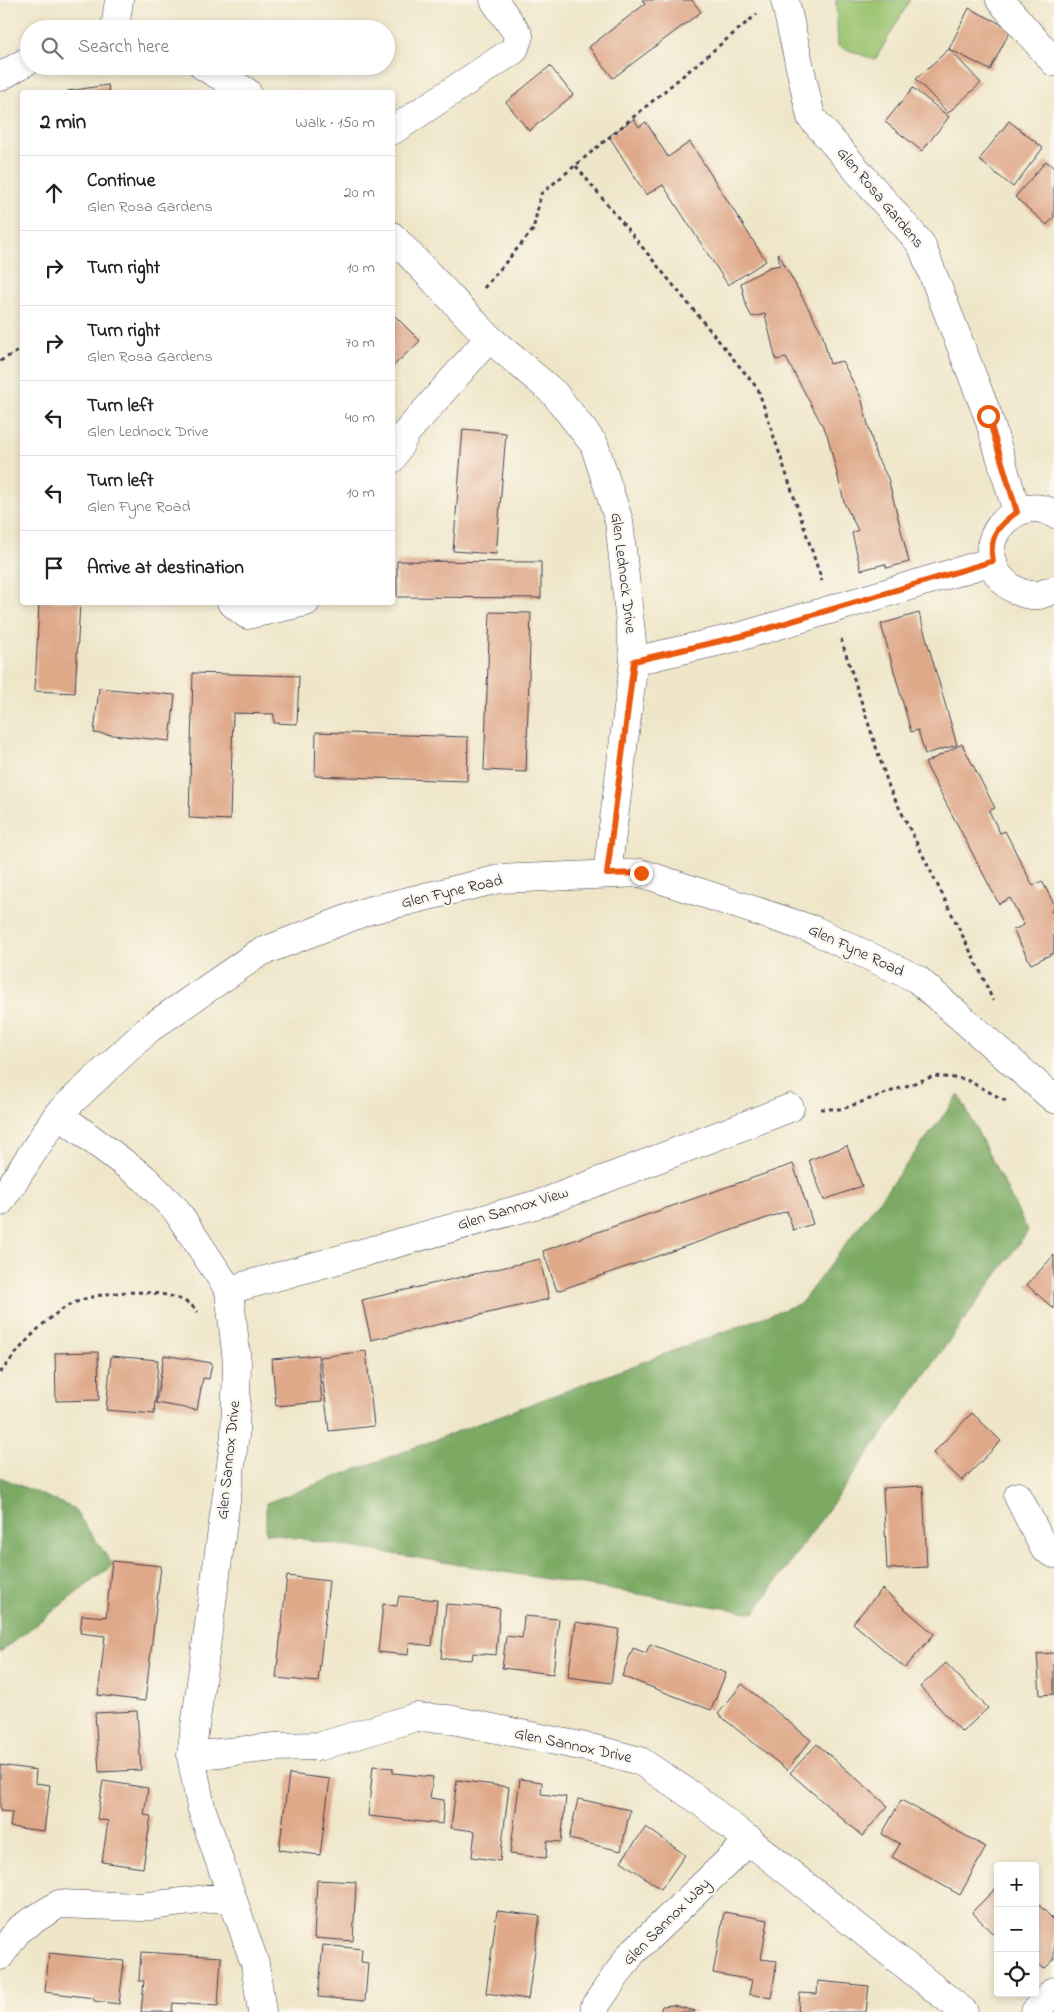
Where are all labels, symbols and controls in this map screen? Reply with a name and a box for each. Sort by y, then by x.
search box [20,20,395,75]
icon: search [38,34,66,62]
text: Search here [78,34,169,61]
text: 2 min [40,108,86,138]
text: Walk · 150 m [295,111,375,135]
street label: Glen Rosa Gardens [830,142,930,254]
text: Continue [87,168,155,195]
icon: ahead [40,179,68,207]
text: 20 m [344,181,375,205]
text: Glen Rosa Gardens [87,195,213,219]
icon: right [40,254,68,282]
text: Turn right [87,255,160,282]
text: 10 m [347,256,375,280]
text: Turn right [87,318,160,345]
icon: right [40,329,68,357]
text: 70 m [345,331,375,355]
text: Glen Rosa Gardens [87,345,213,369]
text: Turn left [87,393,154,420]
icon: left [40,404,68,432]
route start [977,405,1000,428]
text: 40 m [345,406,375,430]
text: Glen Lednock Drive [87,420,209,444]
text: Turn left [87,468,154,495]
icon: left [40,479,68,507]
text: 10 m [347,481,375,505]
text: Glen Fyne Road [87,495,190,519]
street label: Glen Lednock Drive [604,511,642,636]
icon: arrive [40,554,68,582]
text: Arrive at destination [87,555,244,582]
route end [630,862,653,885]
street label: Glen Fyne Road [399,869,505,915]
street label: Glen Fyne Road [804,918,908,984]
street label: Glen Sannox View [455,1181,571,1237]
street label: Glen Sannox Drive [211,1399,247,1521]
street label: Glen Sannox Drive [512,1722,635,1770]
map controls [994,1862,1039,1997]
button: + [994,1862,1039,1907]
street label: Glen Sannox Way [618,1872,717,1971]
button: − [994,1907,1039,1952]
button: locate [994,1952,1039,1997]

